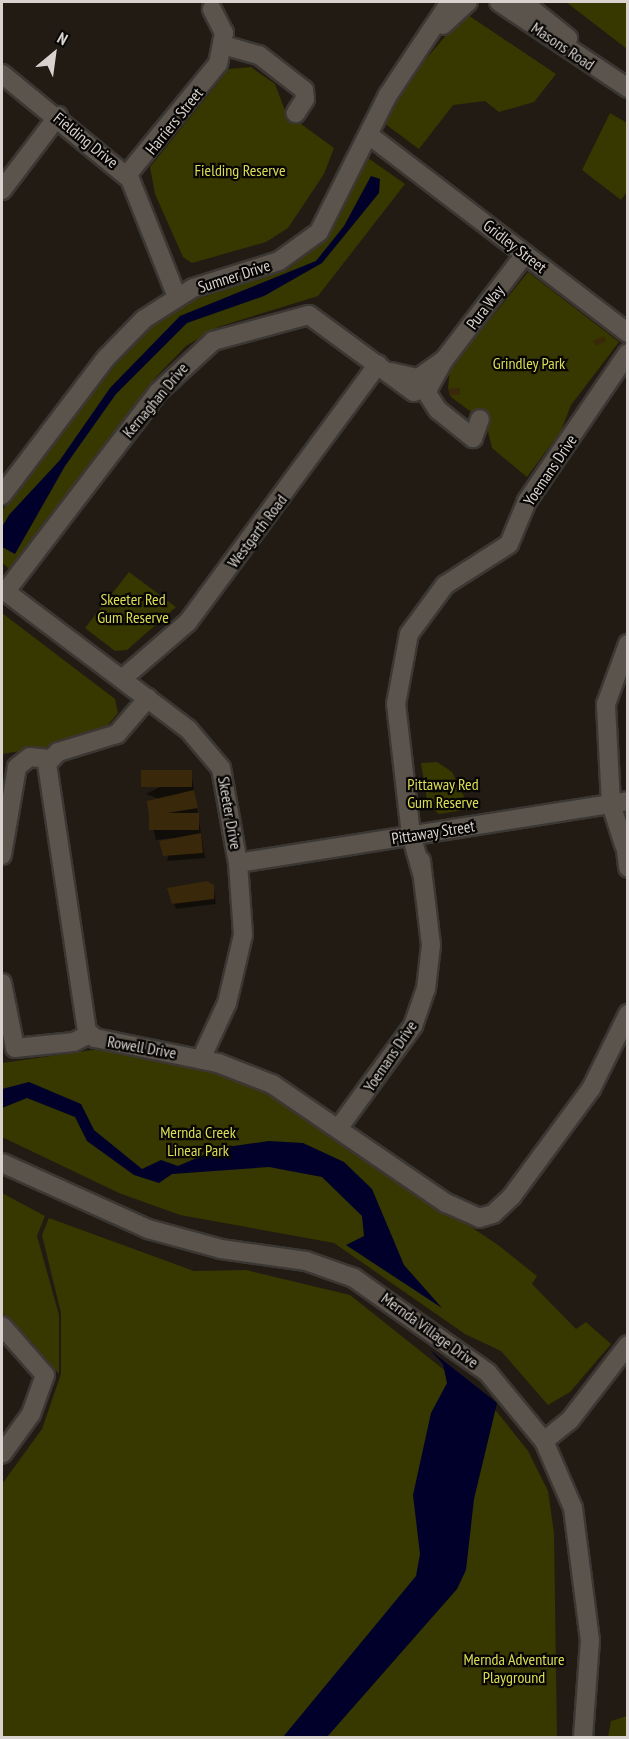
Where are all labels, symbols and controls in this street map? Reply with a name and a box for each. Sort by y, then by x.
street label: Masons Road [528,18,598,74]
north arrow [24,24,84,84]
text: N [54,27,71,49]
street label: Harriers Street [141,84,207,158]
street label: Fielding Drive [50,108,122,172]
park label: Fielding Reserve [194,160,286,180]
street label: Gridley Street [479,215,551,277]
street label: Sumner Drive [196,255,272,297]
street label: Pura Way [462,281,508,333]
park label: Grindley Park [493,353,565,373]
street label: Kernaghan Drive [118,359,192,441]
street label: Yoemans Drive [519,431,581,509]
street label: Westgarth Road [223,491,291,571]
park label: Skeeter Red Gum Reserve [97,589,169,627]
park label: Pittaway Red Gum Reserve [407,774,479,812]
street label: Skeeter Drive [214,775,246,851]
street label: Pittaway Street [390,816,476,848]
street label: Yoemans Drive [359,1017,421,1095]
street label: Rowell Drive [106,1031,178,1063]
park label: Mernda Creek Linear Park [160,1122,236,1160]
street label: Mernda Village Drive [378,1288,482,1372]
park label: Mernda Adventure Playground [463,1649,565,1687]

